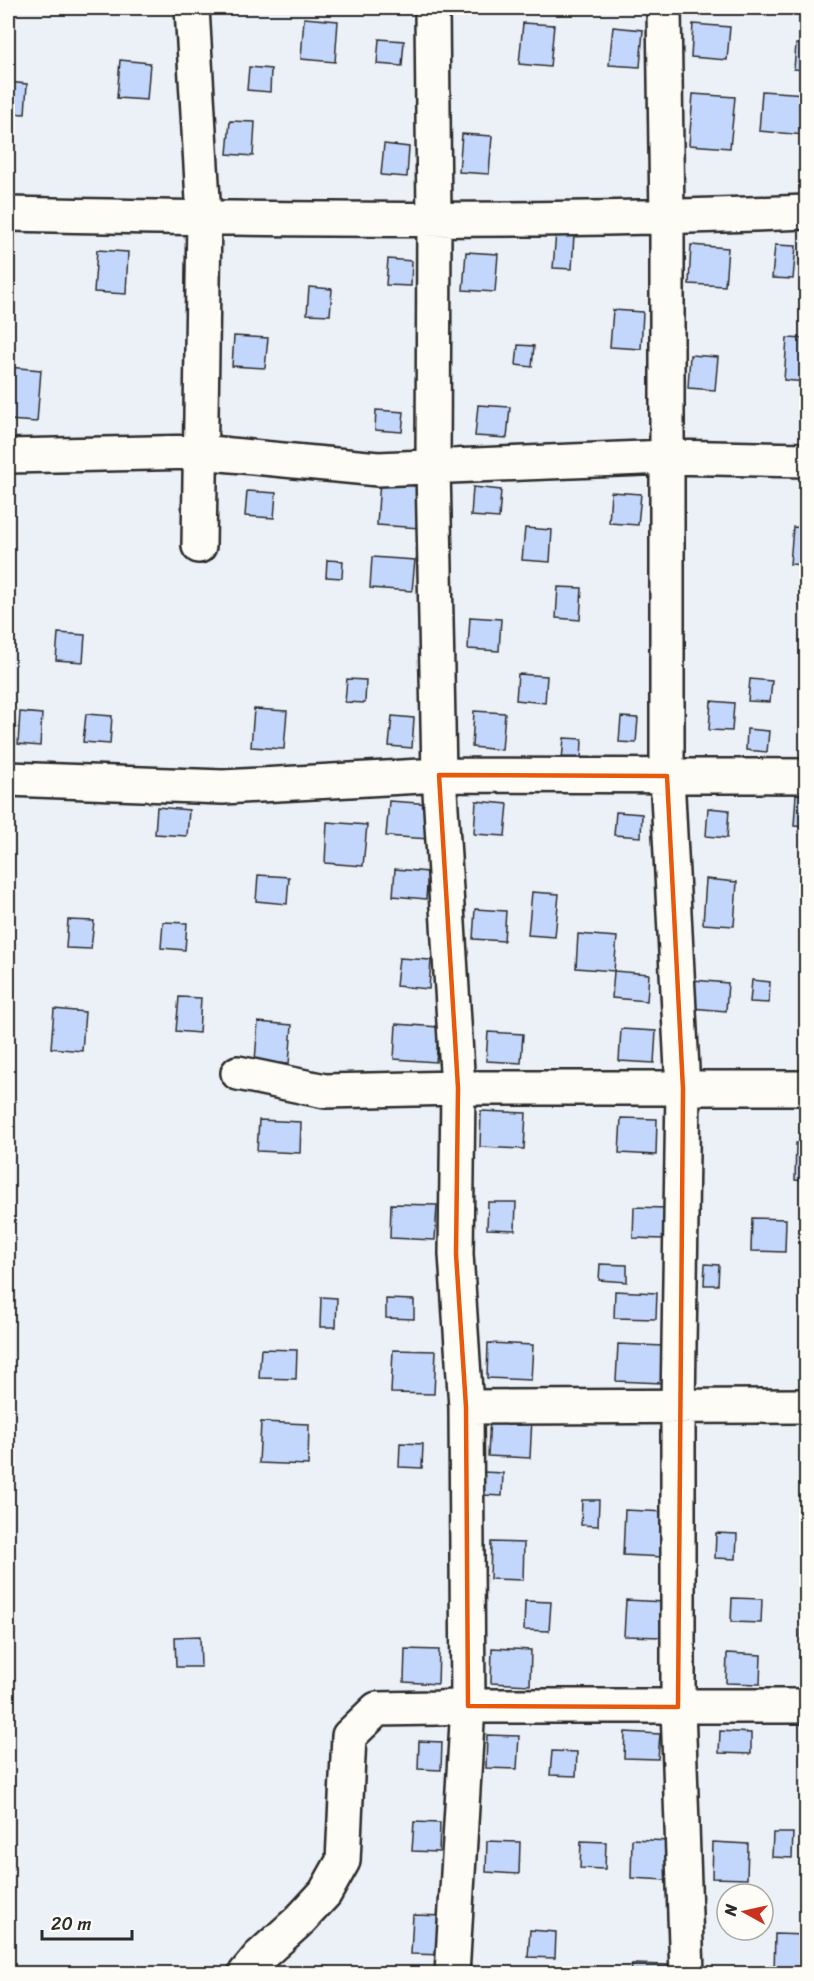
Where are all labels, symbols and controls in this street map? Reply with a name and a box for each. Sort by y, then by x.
north arrow [715,1882,775,1942]
text: N [715,1902,746,1918]
scale bar [42,1903,132,1941]
text: 20 m [51,1908,91,1940]

